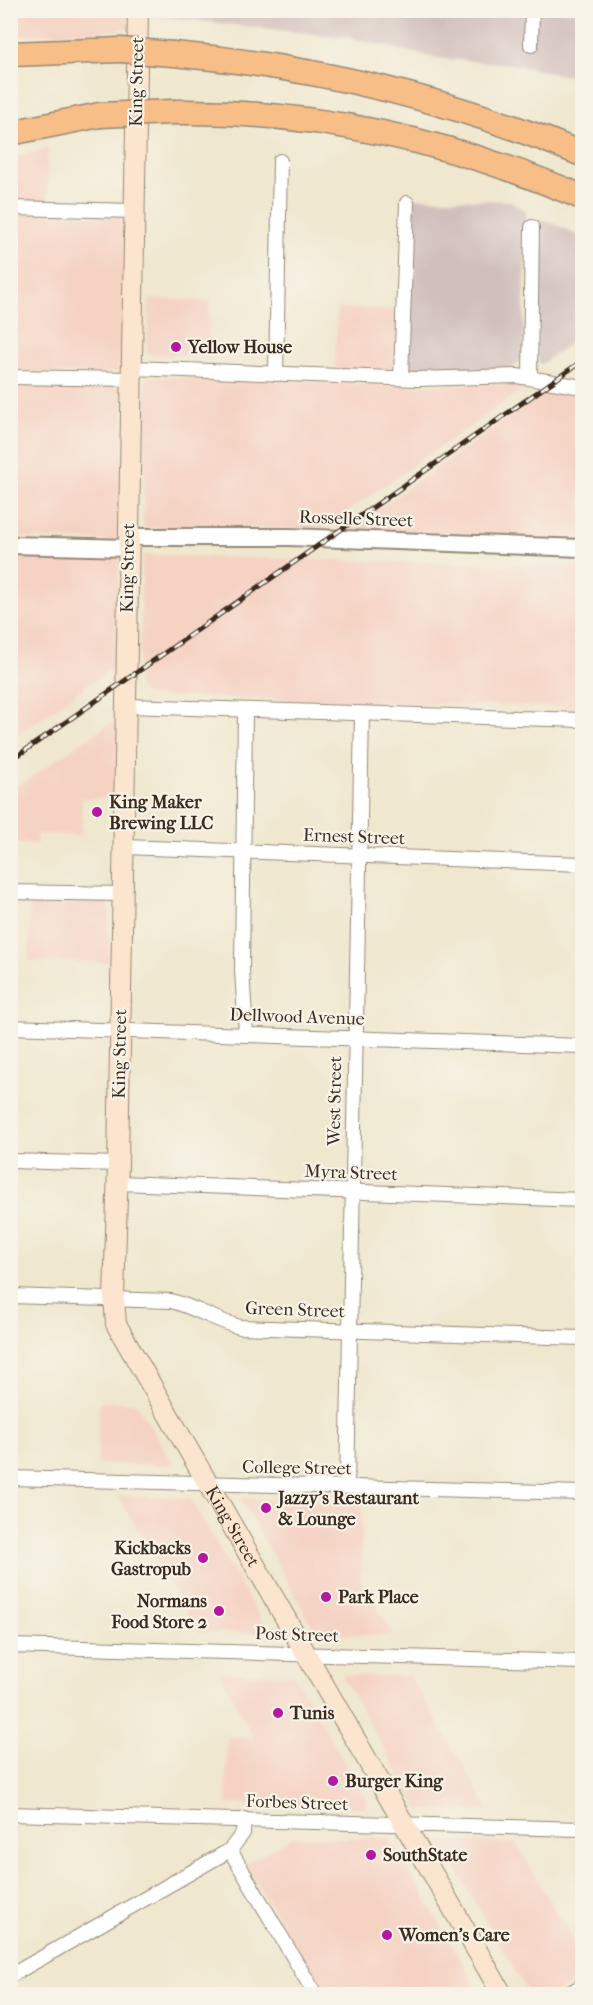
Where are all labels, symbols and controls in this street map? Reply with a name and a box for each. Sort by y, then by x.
street label: King Street [126,36,148,127]
place label: Yellow House [187,337,292,358]
marker: Yellow House [169,340,183,354]
street label: Rosselle Street [299,507,414,532]
street label: King Street [117,522,139,613]
place label: King Maker Brewing LLC [109,792,213,834]
marker: King Maker Brewing LLC [90,805,104,819]
street label: Ernest Street [302,825,406,849]
street label: Dellwood Avenue [229,1004,365,1030]
street label: King Street [109,1008,131,1099]
street label: West Street [324,1055,346,1147]
street label: Myra Street [304,1161,398,1185]
street label: Green Street [245,1298,346,1322]
street label: College Street [242,1457,353,1479]
street label: King Street [201,1482,264,1571]
place label: Jazzy's Restaurant & Lounge [276,1488,419,1530]
marker: Jazzy's Restaurant & Lounge [259,1501,273,1515]
place label: Kickbacks Gastropub [111,1538,192,1580]
marker: Kickbacks Gastropub [196,1551,210,1565]
place label: Park Place [338,1587,419,1608]
marker: Park Place [319,1590,333,1604]
place label: Normans Food Store 2 [110,1591,207,1633]
marker: Normans Food Store 2 [212,1604,226,1618]
street label: Post Street [255,1623,340,1647]
place label: Tunis [289,1703,335,1724]
marker: Tunis [271,1706,285,1720]
place label: Burger King [345,1771,444,1792]
marker: Burger King [326,1774,340,1788]
street label: Forbes Street [245,1791,349,1815]
place label: SouthState [383,1845,467,1866]
marker: SouthState [364,1848,378,1862]
place label: Women's Care [398,1925,510,1946]
marker: Women's Care [380,1928,394,1942]

